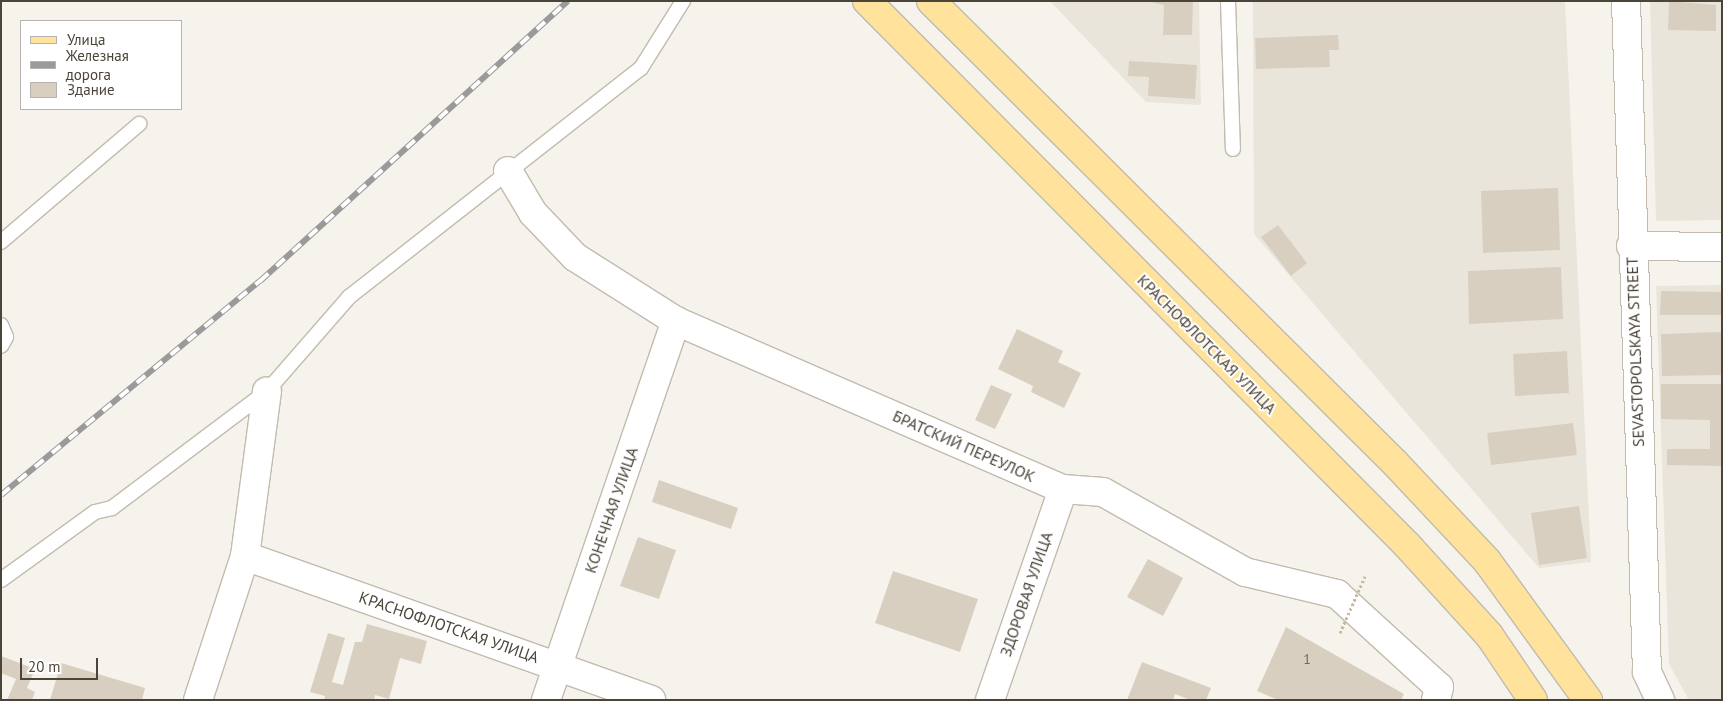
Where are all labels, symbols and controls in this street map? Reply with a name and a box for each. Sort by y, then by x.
legend [20,20,182,110]
text: Улица [67,30,105,49]
text: Железная дорога [66,46,129,84]
text: Здание [67,80,115,99]
street label: SEVASTOPOLSKAYA STREET [1622,256,1648,448]
street label: КРАСНОФЛОТСКАЯ УЛИЦА [1133,270,1281,418]
street label: БРАТСКИЙ ПЕРЕУЛОК [890,406,1038,486]
street label: КОНЕЧНАЯ УЛИЦА [580,444,642,576]
street label: ЗДОРОВАЯ УЛИЦА [996,529,1056,659]
street label: КРАСНОФЛОТСКАЯ УЛИЦА [356,587,542,667]
scale bar [22,648,100,680]
house number: 1 [1303,651,1311,667]
text: 20 m [28,657,61,676]

